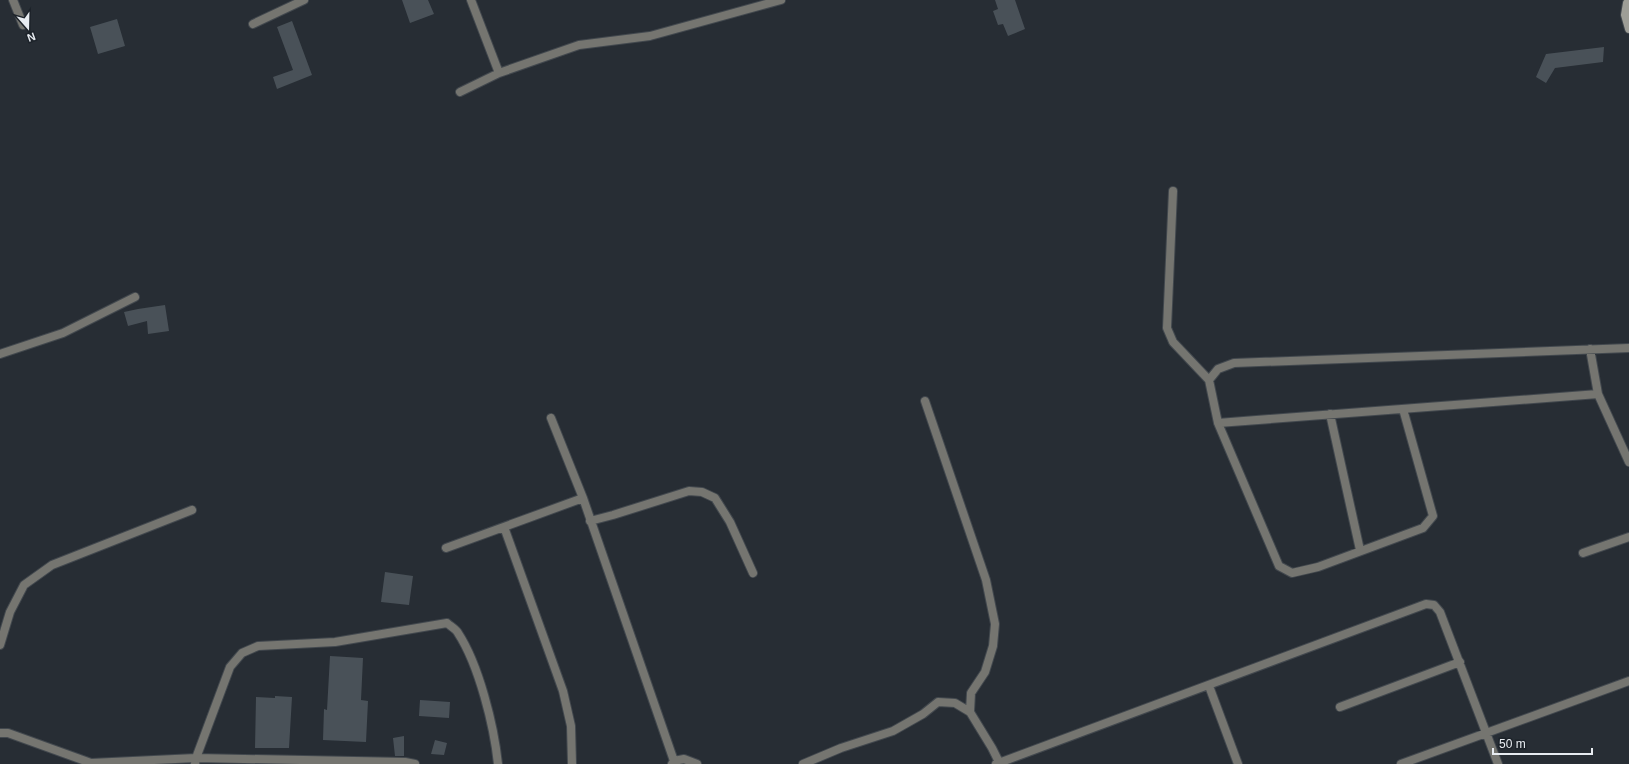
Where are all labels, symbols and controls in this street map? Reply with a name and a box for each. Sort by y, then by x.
north arrow [8,8,48,48]
text: N [26,30,37,44]
scale bar [1493,730,1592,756]
text: 50 m [1499,737,1526,751]

